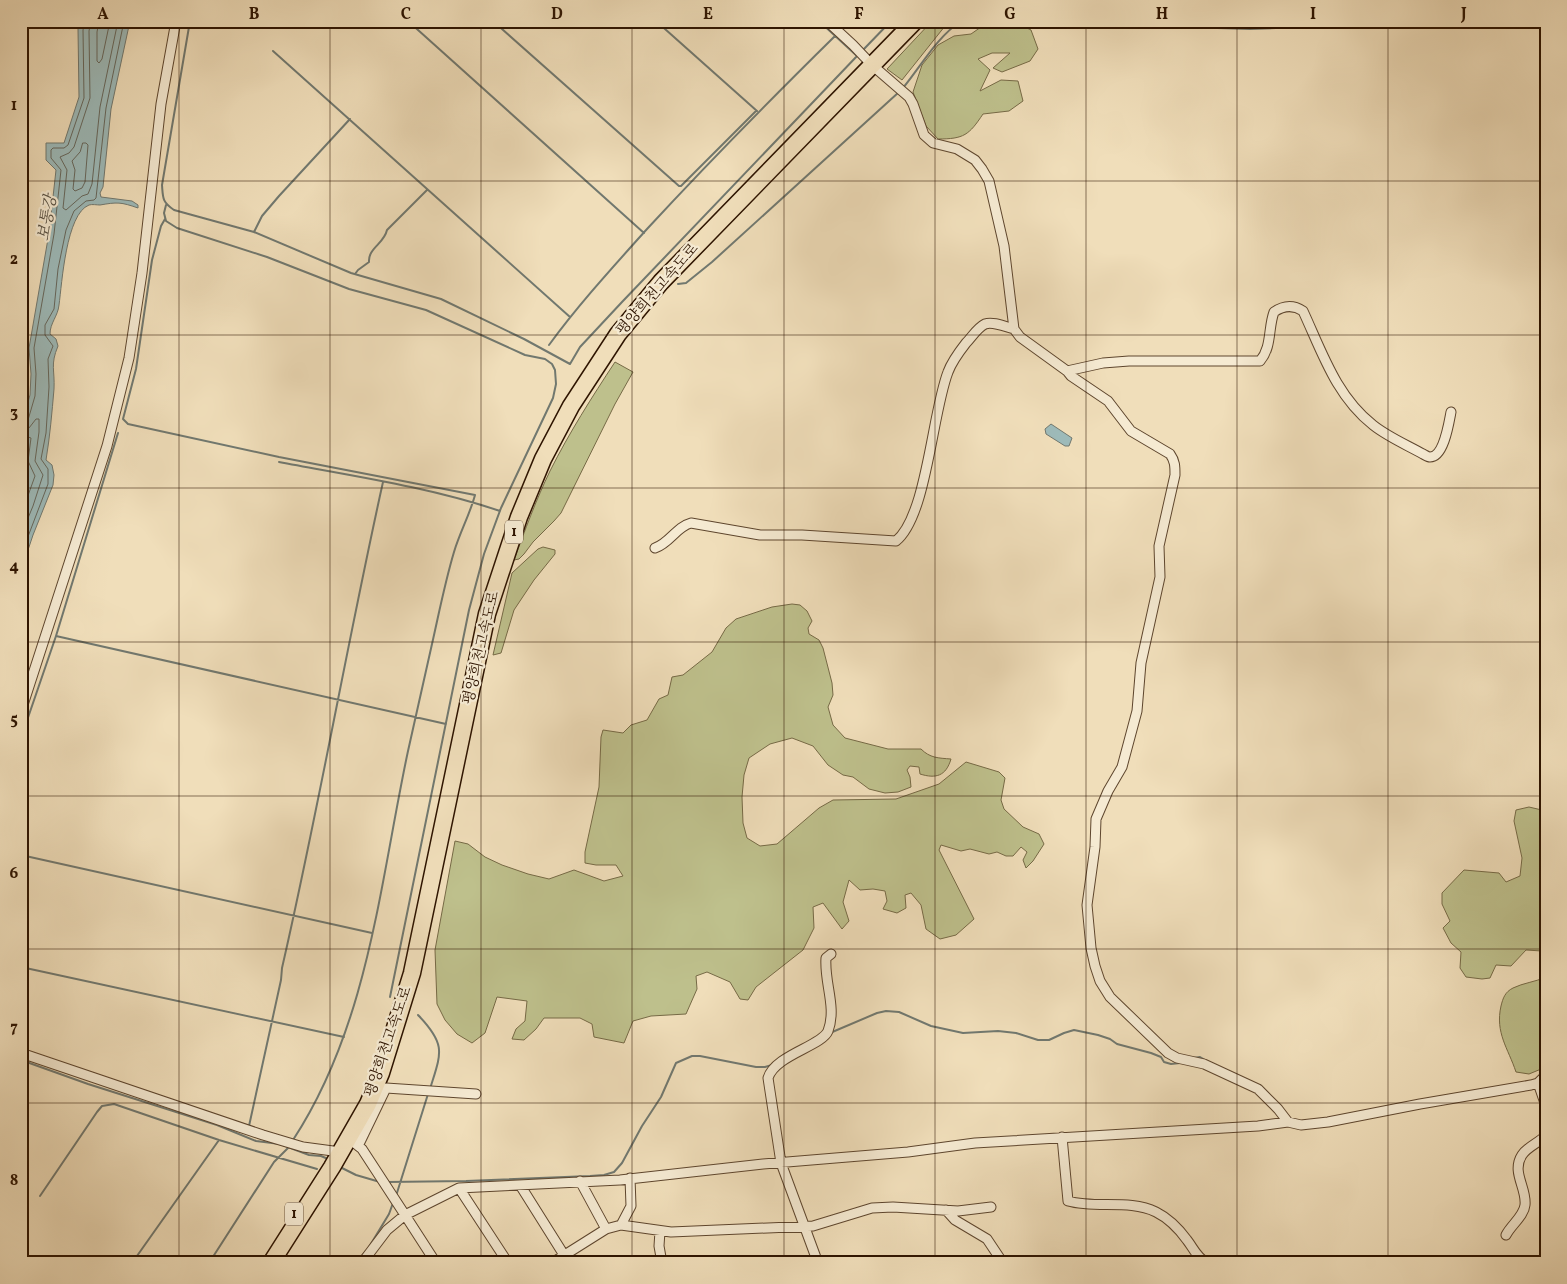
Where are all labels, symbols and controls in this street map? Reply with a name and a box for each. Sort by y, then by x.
text: A [97,4,109,26]
text: B [249,4,260,26]
text: C [401,4,411,26]
text: D [551,4,563,26]
text: E [703,4,713,26]
text: F [854,4,864,26]
text: G [1004,4,1016,26]
text: H [1156,4,1168,26]
text: I [1310,4,1316,26]
text: J [1460,4,1467,26]
text: 1 [11,95,17,117]
water label: 보통강 [33,191,63,243]
street label: 평양희천고속도로 [612,239,704,341]
text: 2 [10,249,18,271]
text: 3 [10,402,18,424]
road number: 1 [505,520,523,544]
text: 4 [9,556,19,578]
street label: 평양희천고속도로 [459,589,505,707]
text: 5 [10,709,18,731]
text: 6 [10,863,19,885]
street label: 평양희천고속도로 [360,983,418,1100]
text: 7 [10,1017,18,1039]
text: 8 [10,1170,18,1192]
road number: 1 [285,1202,303,1226]

